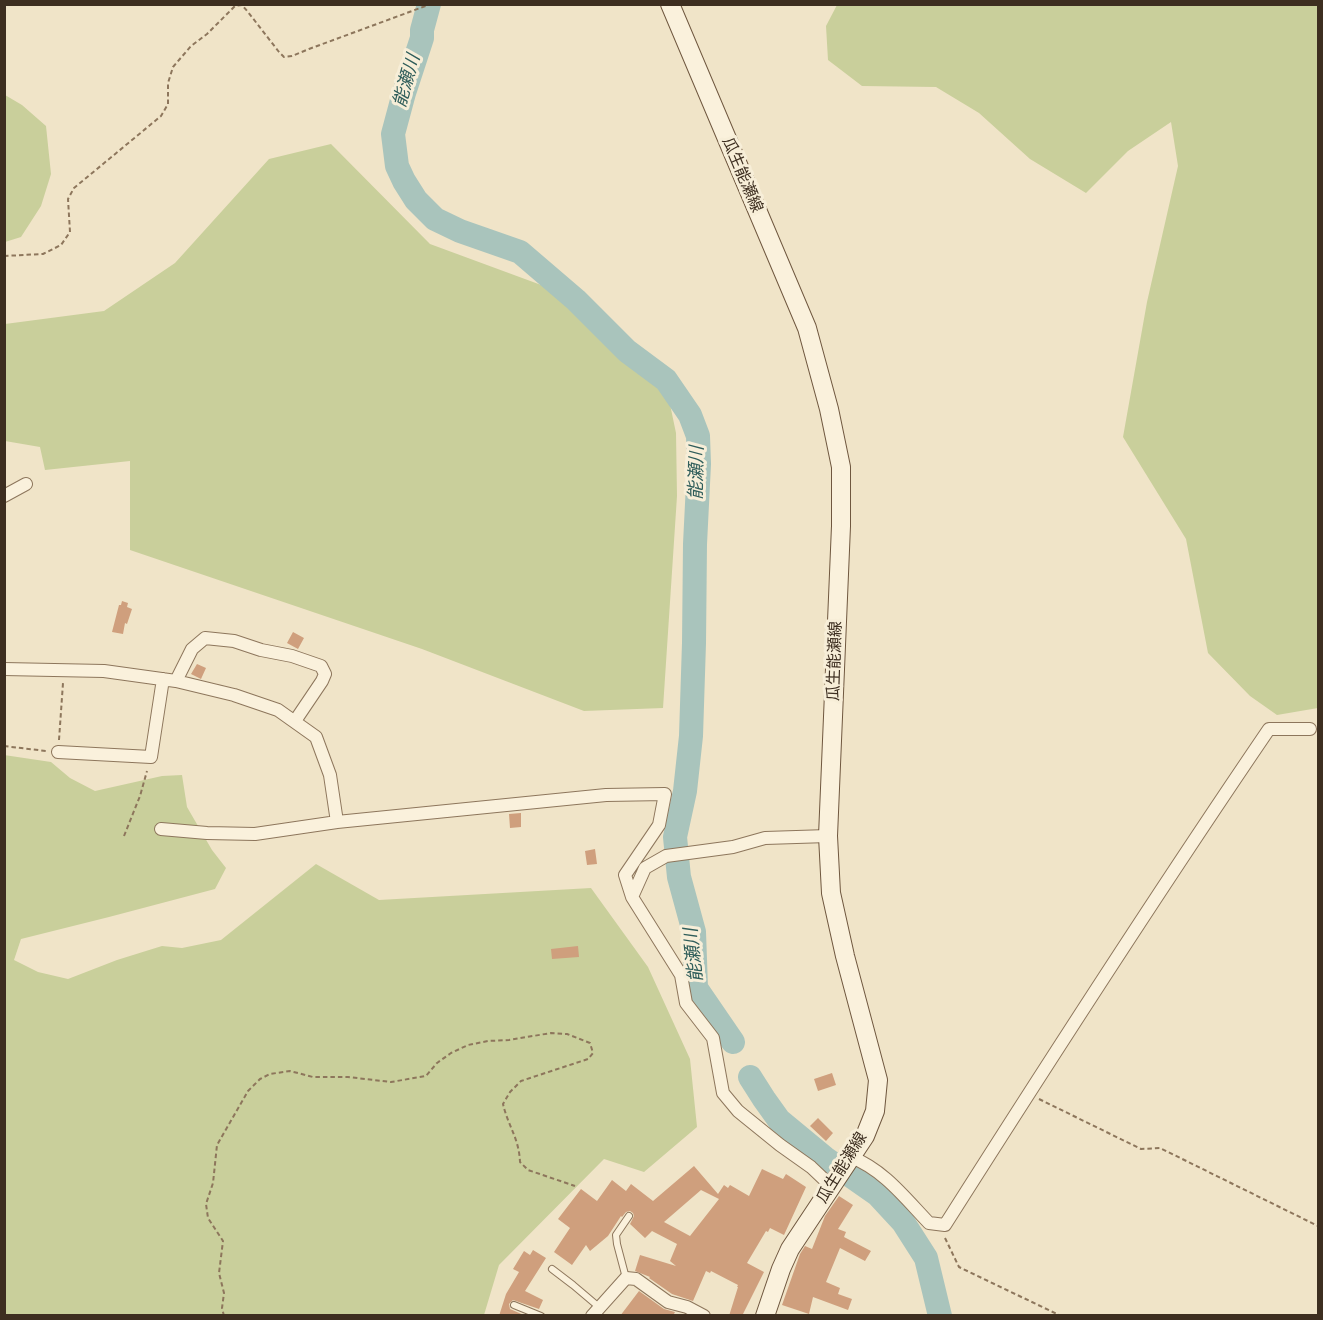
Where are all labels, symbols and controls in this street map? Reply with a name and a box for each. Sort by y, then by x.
water label: 能瀬川 [389,52,425,110]
street label: 瓜生能瀬線 [718,134,766,216]
water label: 能瀬川 [686,446,708,500]
street label: 瓜生能瀬線 [824,621,846,701]
water label: 能瀬川 [680,927,708,983]
street label: 瓜生能瀬線 [813,1129,871,1207]

